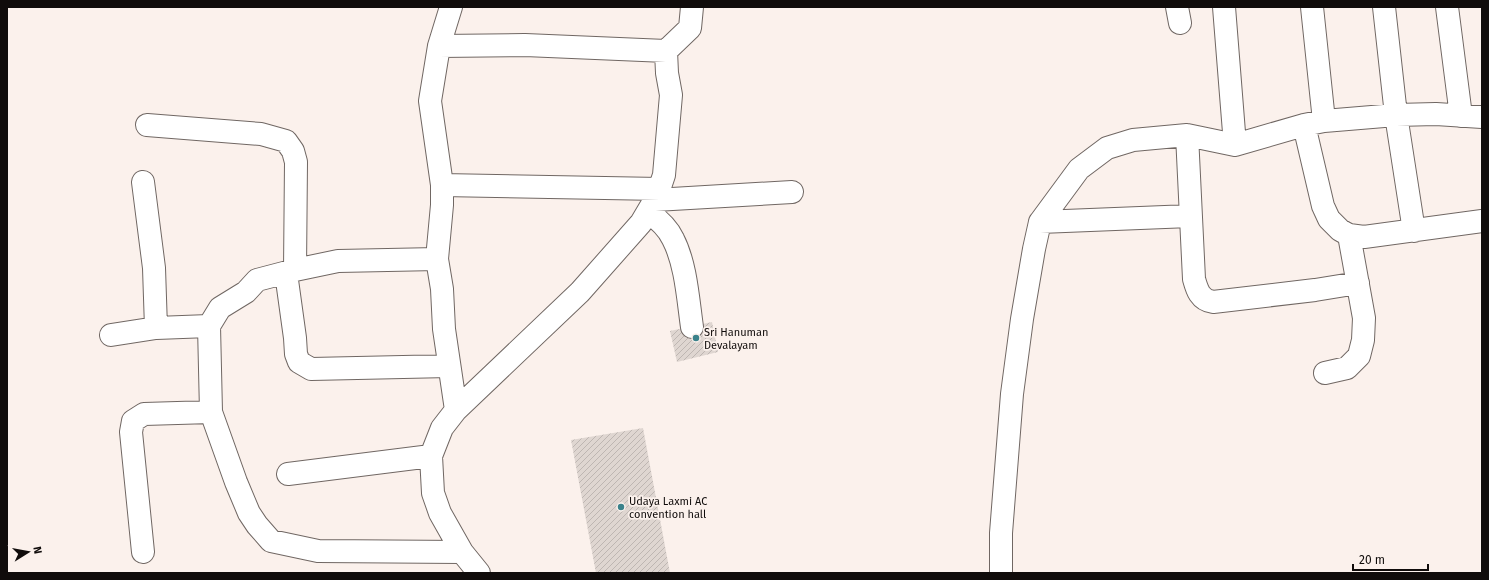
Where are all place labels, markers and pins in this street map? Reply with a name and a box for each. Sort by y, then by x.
place label: Sri Hanuman Devalayam [704,326,768,352]
marker: Sri Hanuman Devalayam [691,333,701,343]
place label: Udaya Laxmi AC convention hall [629,495,707,521]
marker: Udaya Laxmi AC convention hall [616,502,626,512]

